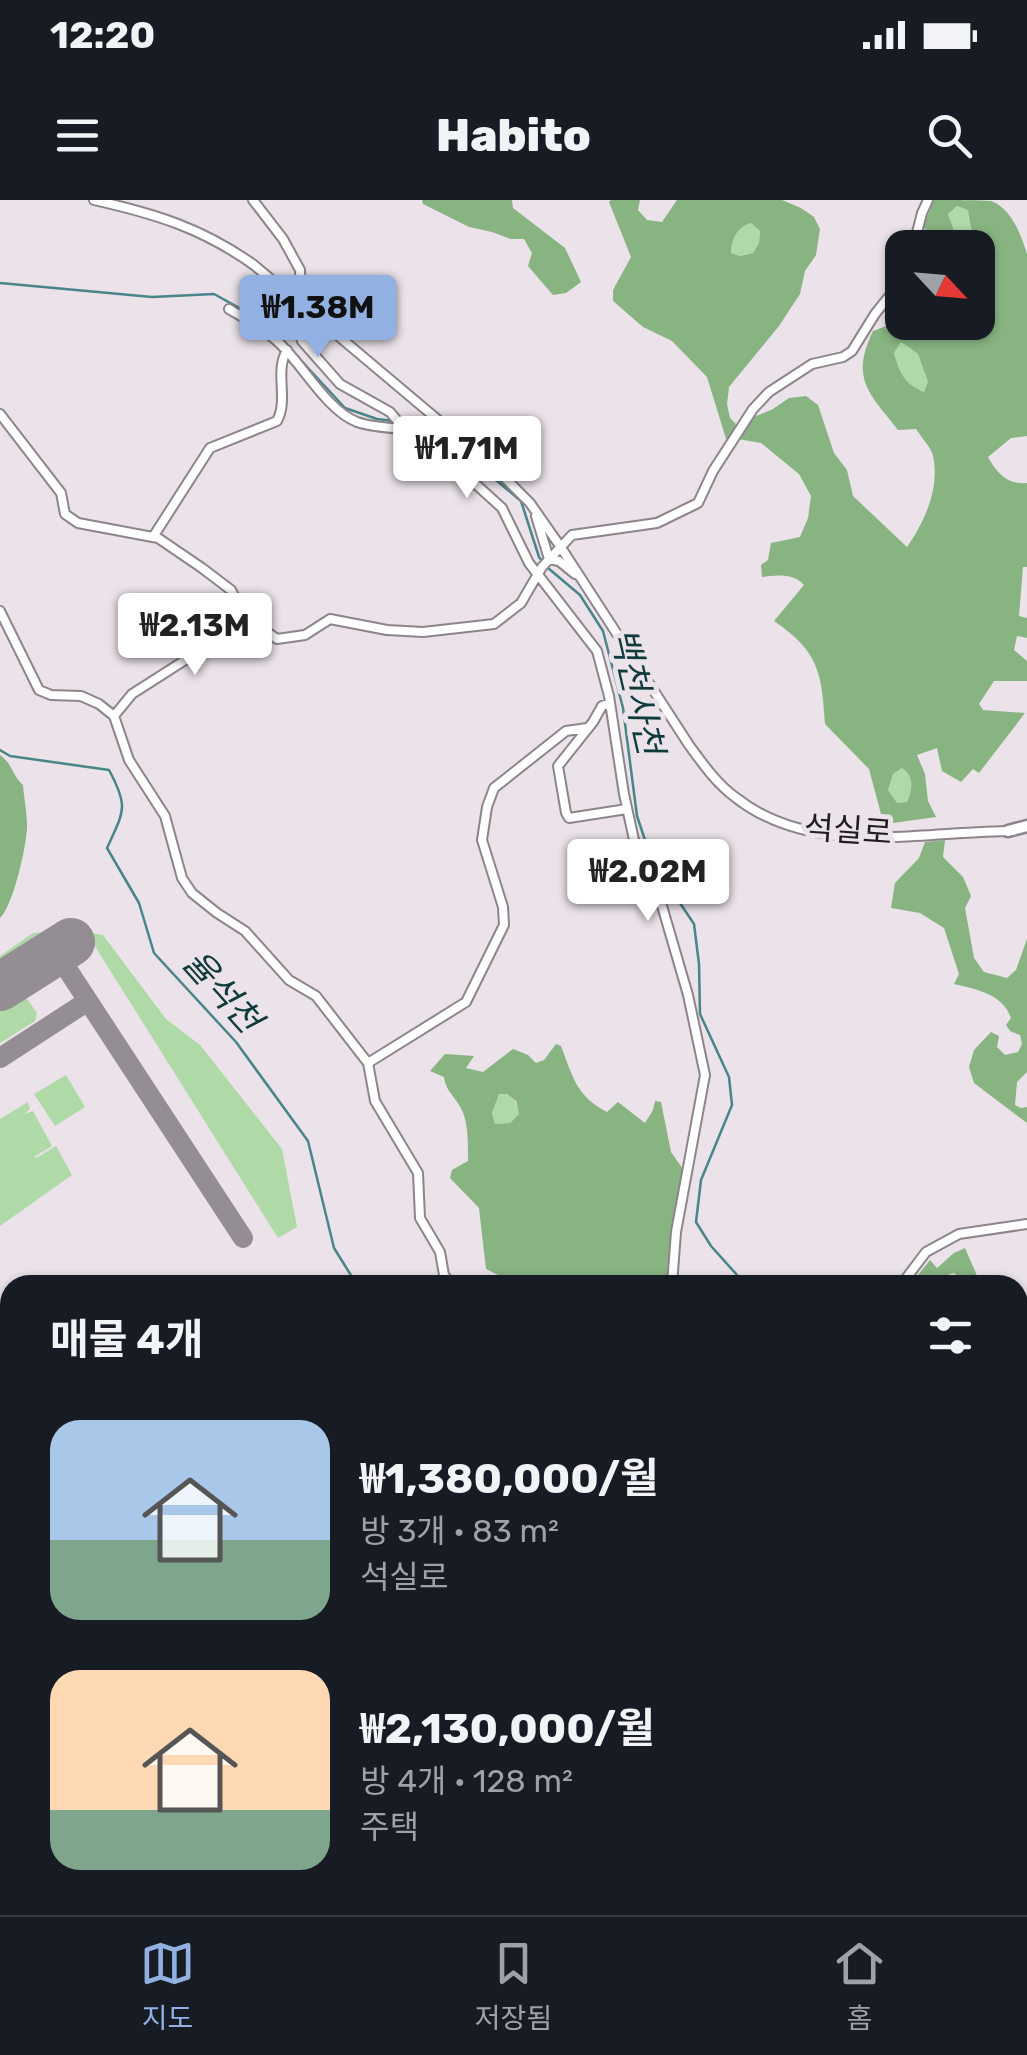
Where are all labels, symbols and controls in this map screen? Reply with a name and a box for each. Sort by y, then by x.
text: 12:20 [50,12,155,58]
icon: menu [50,108,105,163]
icon: search [922,108,977,163]
text: Habito [436,109,591,162]
north arrow [885,230,995,340]
map controls [885,230,995,340]
pin: ₩1.38M [237,275,399,360]
text: ₩1.38M [261,288,375,326]
pin: ₩1.71M [386,416,548,501]
text: ₩1.71M [415,429,519,467]
pin: ₩2.13M [114,593,276,678]
text: ₩2.13M [140,606,250,644]
water label: 백천사천 [602,624,673,762]
street label: 석실로 [803,808,893,852]
pin: ₩2.02M [567,839,729,924]
text: ₩2.02M [589,852,707,890]
water label: 율석천 [174,941,272,1044]
icon: filters [923,1308,978,1363]
text: 매물 4개 [50,1315,204,1365]
text: ₩1,380,000/월 [360,1454,659,1504]
icon: home [130,1460,250,1580]
text: 방 3개 · 83 m² [360,1512,559,1550]
text: 석실로 [360,1558,448,1596]
text: ₩2,130,000/월 [360,1704,655,1754]
icon: home [130,1710,250,1830]
text: 방 4개 · 128 m² [360,1762,573,1800]
text: 주택 [360,1808,419,1846]
tab: 지도 [140,1936,195,2036]
tab: 저장됨 [475,1936,552,2036]
tab: 홈 [832,1936,887,2036]

